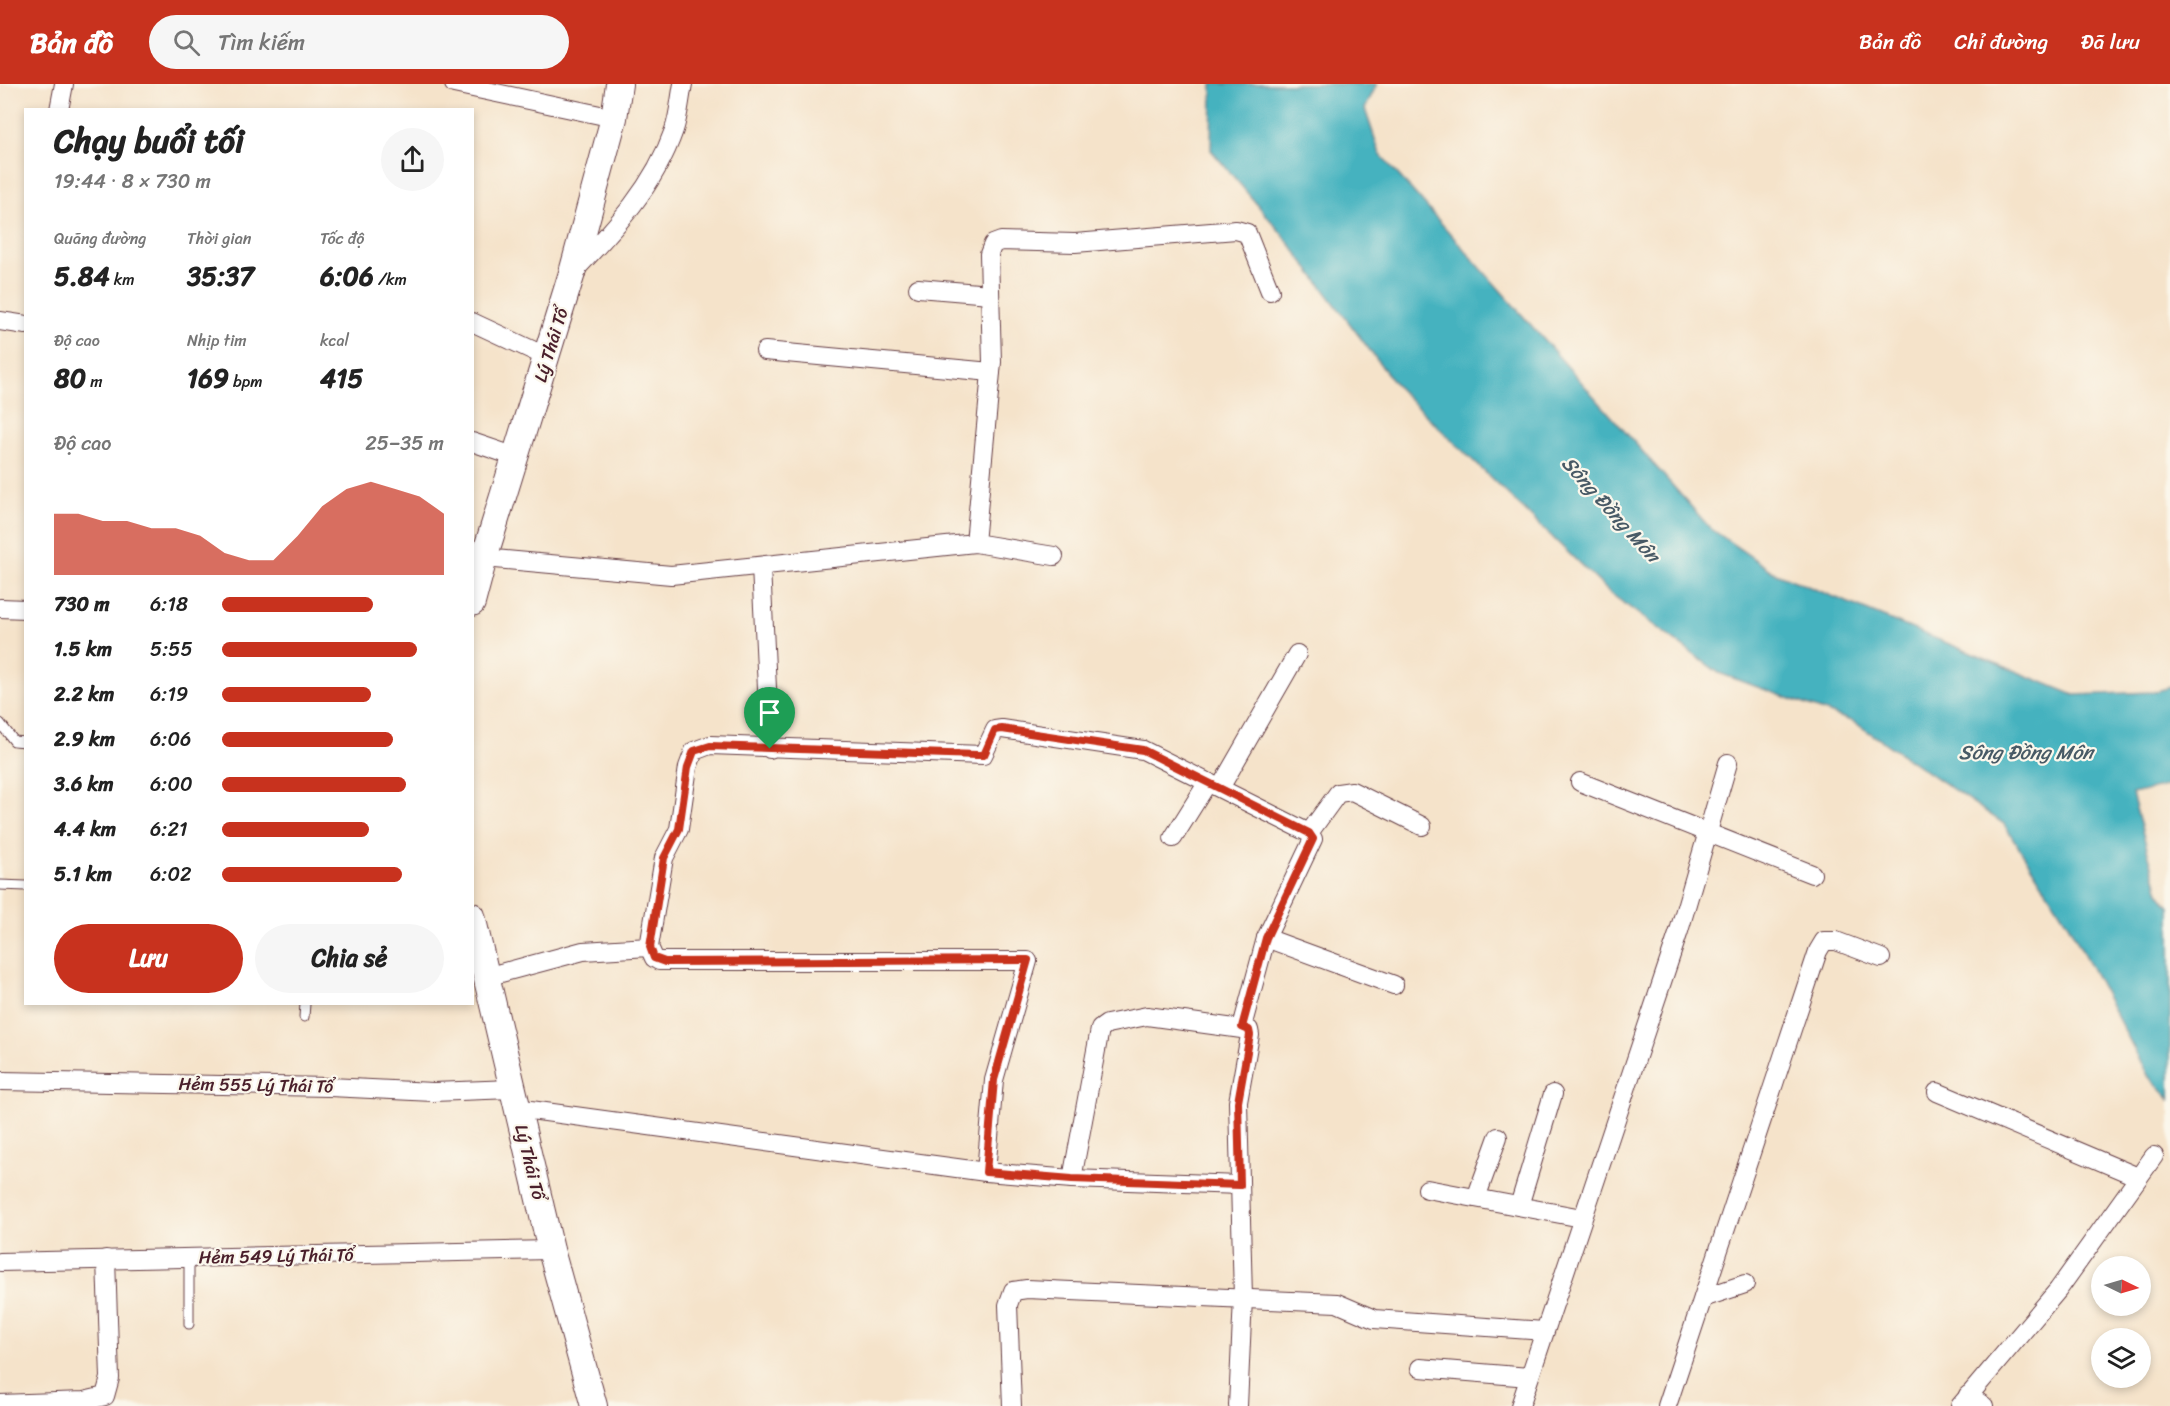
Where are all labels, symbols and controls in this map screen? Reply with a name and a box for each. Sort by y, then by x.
search box [149,15,569,69]
text: Bản đồ [30,18,113,67]
text: Tìm kiếm [218,23,305,62]
text: Bản đồ [1859,23,1921,61]
text: Chỉ đường [1954,23,2048,61]
text: Đã lưu [2081,23,2140,61]
icon: search [170,26,203,59]
text: Chạy buổi tối [54,112,244,170]
button: share [381,128,444,191]
text: 19:44 · 8 × 730 m [54,164,211,199]
text: Quãng đường [54,224,146,253]
text: Thời gian [187,224,251,253]
text: Tốc độ [320,224,364,253]
text: 5.84 [54,253,110,299]
text: 35:37 [187,253,254,299]
text: 6:06 [320,253,374,299]
text: km [110,265,135,294]
text: /km [374,265,407,294]
street label: Lý Thái Tổ [525,301,578,386]
text: Độ cao [54,326,100,355]
text: Nhịp tim [187,326,247,355]
text: kcal [320,326,349,355]
text: 80 [54,355,86,401]
text: 169 [187,355,229,401]
text: 415 [320,355,363,401]
text: m [86,367,103,396]
text: bpm [229,367,263,396]
text: Độ cao [54,426,112,461]
text: 25–35 m [365,426,444,461]
water label: Sông Đồng Môn [1553,448,1670,573]
text: 730 m [54,587,110,622]
text: 6:18 [150,587,188,622]
text: 1.5 km [54,632,112,667]
text: 5:55 [150,632,193,667]
text: 2.2 km [54,677,114,712]
text: 6:19 [150,677,188,712]
pin [744,687,795,749]
icon: arrive [753,696,786,729]
text: 2.9 km [54,722,115,757]
text: 6:06 [150,722,191,757]
water label: Sông Đồng Môn [1959,735,2095,770]
text: 3.6 km [54,767,114,802]
text: 6:00 [150,767,193,802]
text: 4.4 km [54,812,116,847]
text: 6:21 [150,812,188,847]
text: 5.1 km [54,857,112,892]
text: 6:02 [150,857,192,892]
button: Lưu [54,924,243,993]
button: Chia sẻ [255,924,444,993]
street label: Hẻm 555 Lý Thái Tổ [178,1068,336,1102]
street label: Lý Thái Tổ [505,1121,555,1206]
street label: Hẻm 549 Lý Thái Tổ [198,1239,357,1273]
north arrow [2091,1256,2151,1316]
map controls [2091,1256,2151,1388]
button: layers [2091,1328,2151,1388]

